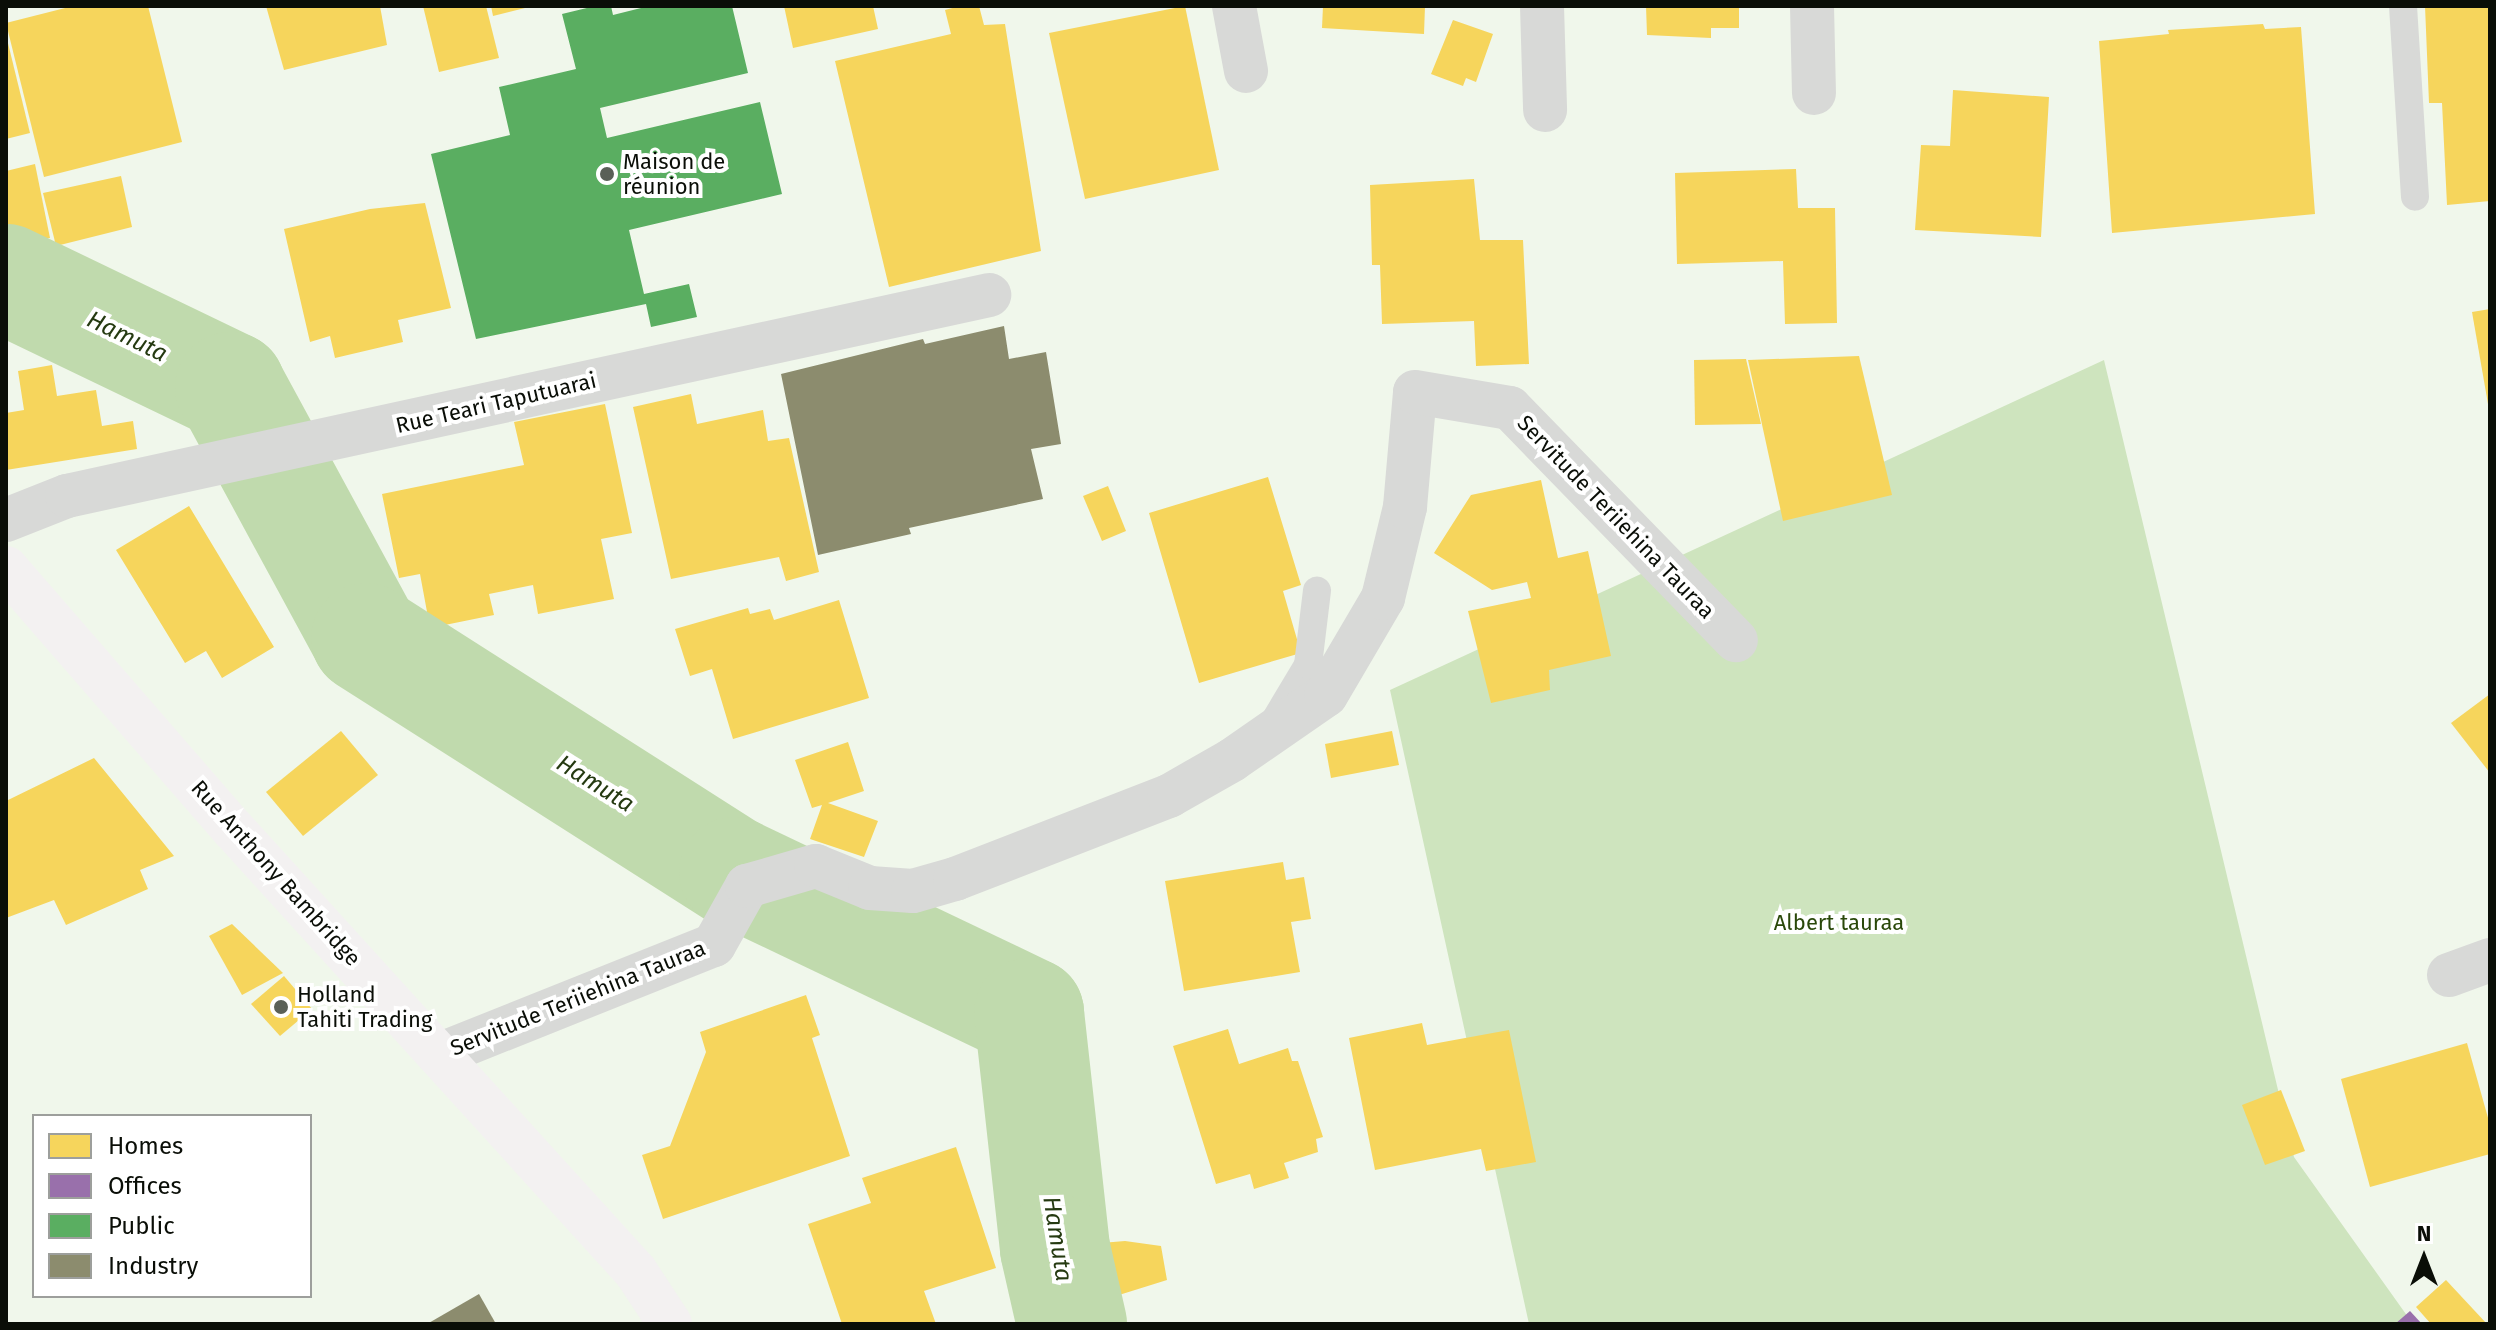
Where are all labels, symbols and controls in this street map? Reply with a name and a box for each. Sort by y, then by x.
place label: Maison de réunion [623,148,725,200]
marker: Maison de réunion [598,165,616,183]
water label: Hamuta [82,305,172,369]
street label: Rue Teari Taputuarai [393,367,599,439]
street label: Servitude Teriiehina Tauraa [1512,410,1720,624]
water label: Hamuta [551,749,639,819]
street label: Rue Anthony Bambridge [186,775,366,971]
park label: Albert tauraa [1774,910,1904,936]
street label: Servitude Teriiehina Tauraa [447,935,709,1061]
place label: Holland Tahiti Trading [297,981,432,1032]
marker: Holland Tahiti Trading [272,998,290,1016]
legend [32,1114,312,1298]
text: Homes [108,1132,183,1160]
text: Offices [108,1172,182,1200]
water label: Hamuta [1036,1194,1078,1284]
text: Public [108,1212,175,1240]
north arrow [2384,1218,2464,1298]
text: N [2417,1220,2431,1247]
text: Industry [108,1252,198,1280]

